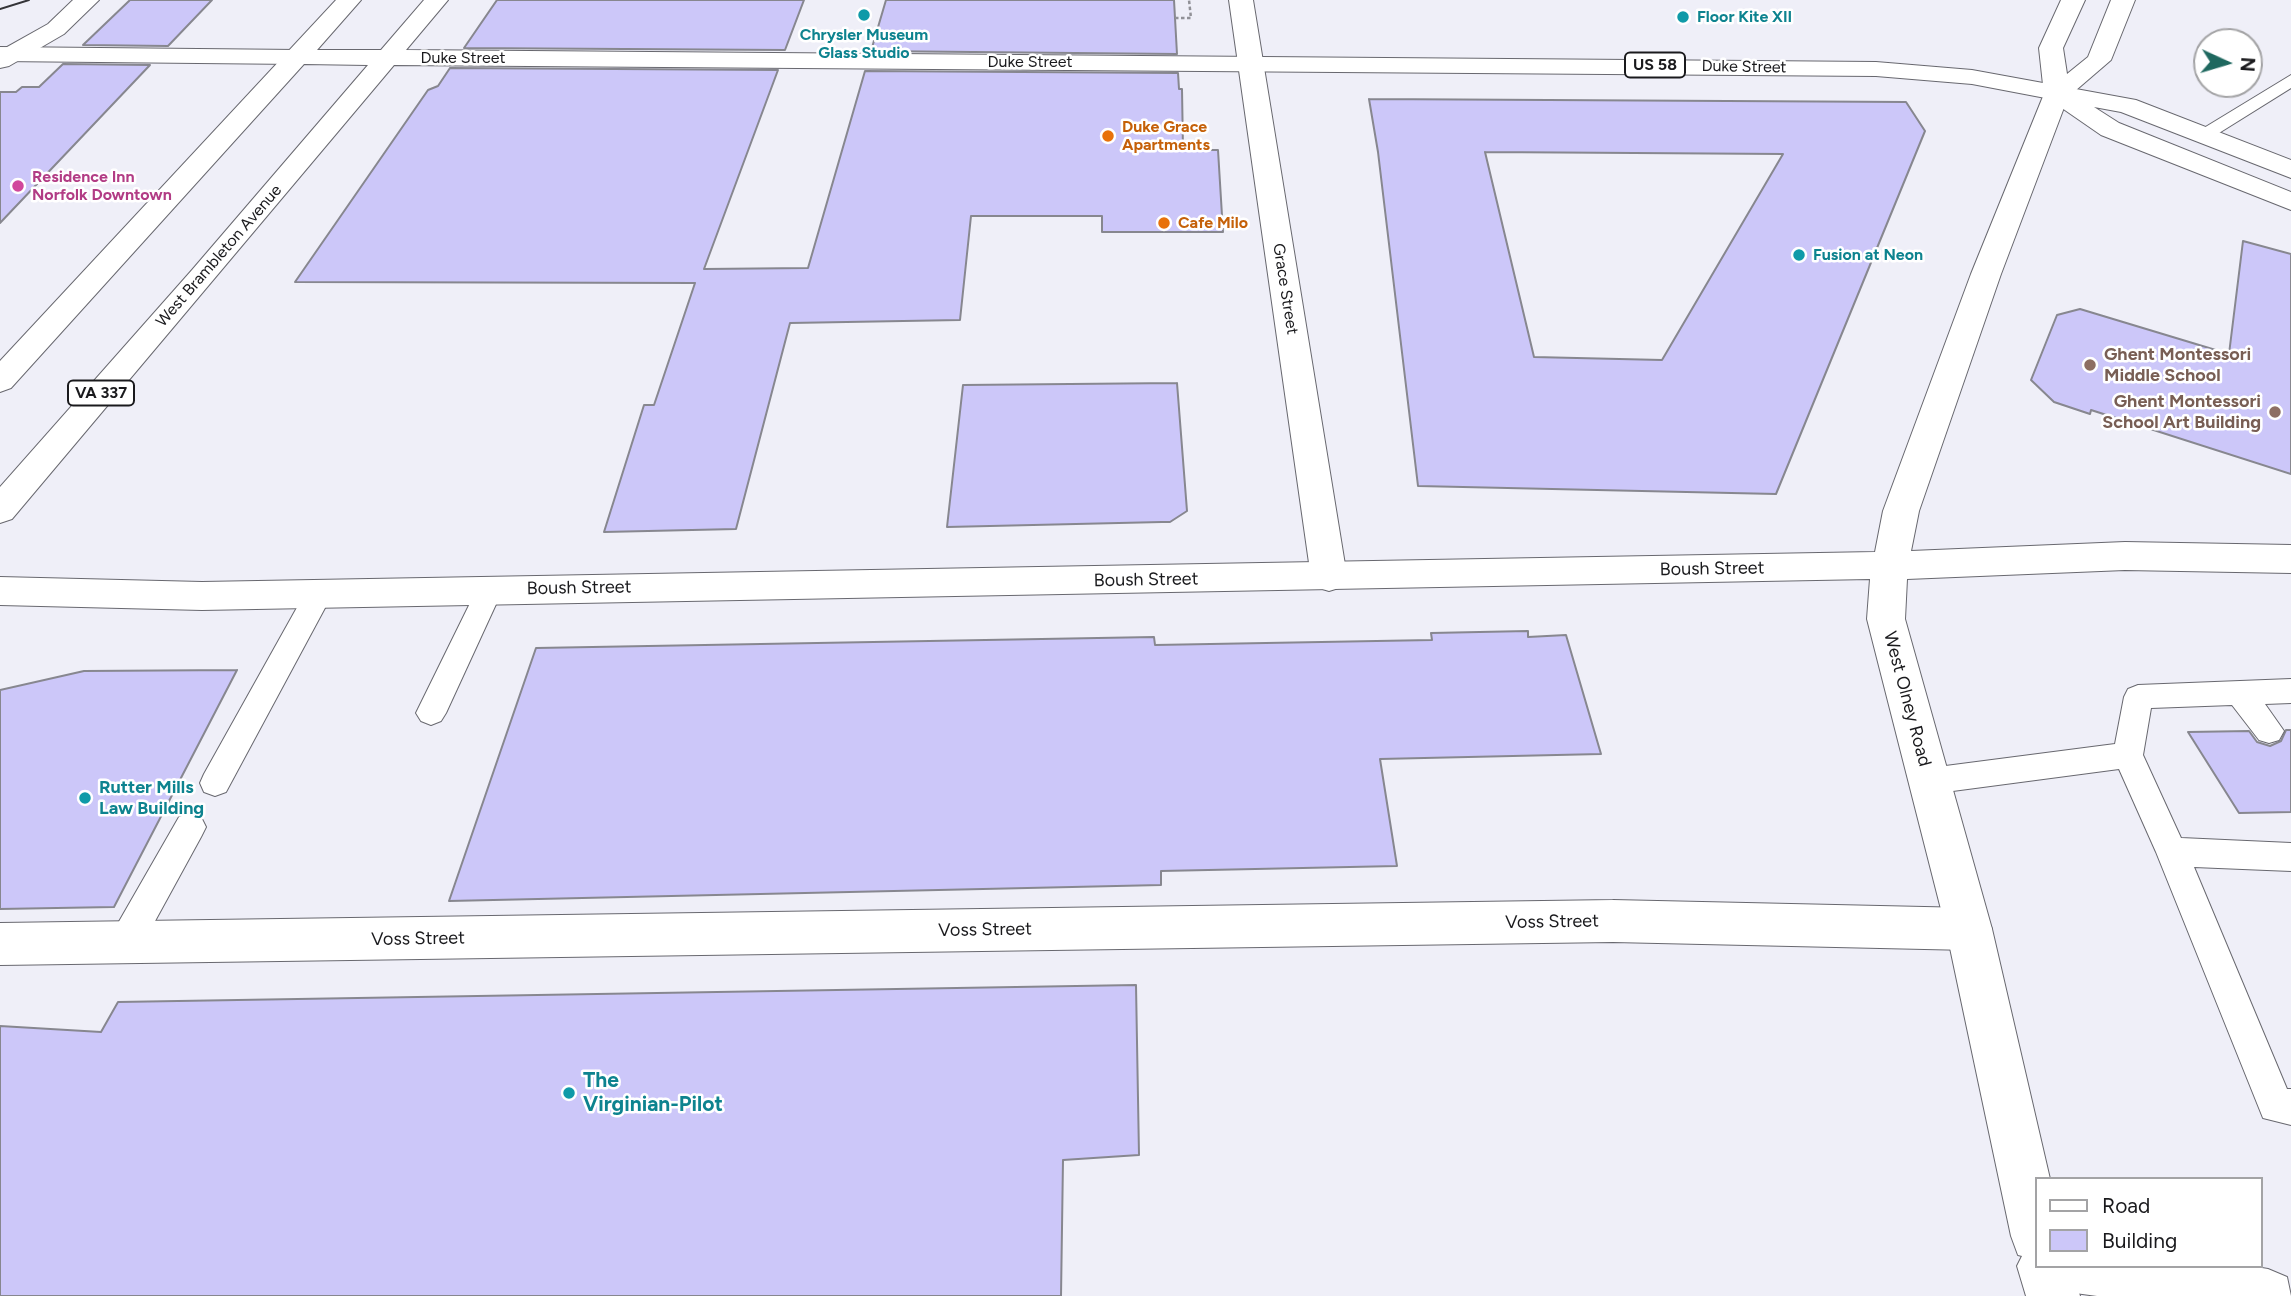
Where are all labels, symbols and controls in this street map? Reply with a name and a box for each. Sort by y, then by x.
marker: Chrysler Museum Glass Studio [856,7,872,23]
place label: Floor Kite XII [1697,7,1792,27]
marker: Floor Kite XII [1675,9,1691,25]
place label: Chrysler Museum Glass Studio [800,25,928,63]
north arrow [2193,28,2263,98]
street label: Duke Street [420,48,506,68]
street label: Duke Street [987,52,1073,72]
road number: US 58 [1625,53,1685,78]
text: N [2235,56,2259,72]
street label: Duke Street [1701,57,1787,77]
place label: Duke Grace Apartments [1122,117,1210,155]
marker: Duke Grace Apartments [1100,128,1116,144]
place label: Residence Inn Norfolk Downtown [32,167,172,205]
marker: Residence Inn Norfolk Downtown [10,178,26,194]
street label: West Brambleton Avenue [152,181,286,331]
place label: Cafe Milo [1178,213,1248,233]
marker: Cafe Milo [1156,215,1172,231]
street label: Grace Street [1268,242,1302,336]
place label: Fusion at Neon [1813,245,1923,265]
marker: Fusion at Neon [1791,247,1807,263]
place label: Ghent Montessori Middle School [2104,344,2251,386]
marker: Ghent Montessori Middle School [2082,357,2098,373]
road number: VA 337 [68,380,134,406]
place label: Ghent Montessori School Art Building [2102,391,2261,434]
marker: Ghent Montessori School Art Building [2267,404,2283,420]
street label: Boush Street [1659,557,1765,581]
street label: Boush Street [1093,568,1199,592]
street label: Boush Street [526,576,632,600]
street label: West Olney Road [1879,629,1935,769]
place label: Rutter Mills Law Building [99,777,204,820]
marker: Rutter Mills Law Building [77,790,93,806]
street label: Voss Street [1505,910,1599,934]
street label: Voss Street [938,918,1032,942]
street label: Voss Street [371,927,465,951]
place label: The Virginian-Pilot [583,1068,723,1118]
marker: The Virginian-Pilot [561,1085,577,1101]
legend [2036,1177,2263,1268]
text: Road [2102,1193,2150,1218]
text: Building [2102,1228,2177,1253]

